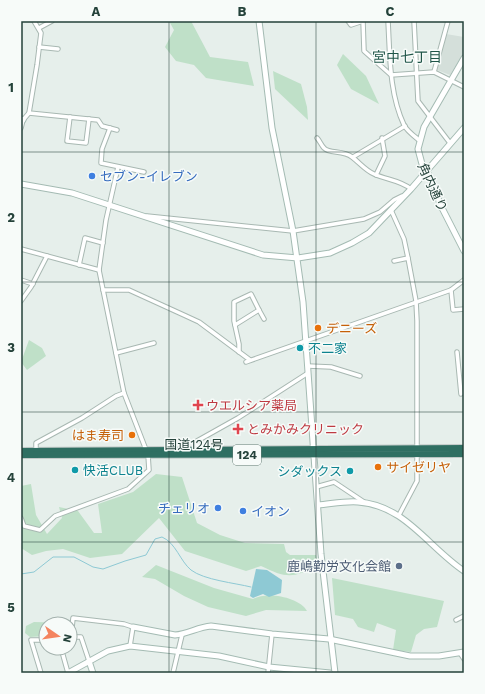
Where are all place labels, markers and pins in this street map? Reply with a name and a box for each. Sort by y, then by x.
place label: セブン-イレブン [100,169,198,184]
marker: セブン-イレブン [87,171,97,181]
place label: デニーズ [326,321,377,336]
marker: デニーズ [313,323,323,333]
place label: 不二家 [308,341,347,356]
marker: 不二家 [295,343,305,353]
place label: ウエルシア薬局 [206,398,297,413]
marker: ウエルシア薬局 [193,400,203,410]
place label: とみかみクリニック [247,422,364,437]
marker: とみかみクリニック [232,423,244,435]
place label: はま寿司 [72,428,124,443]
marker: はま寿司 [127,430,137,440]
place label: サイゼリヤ [386,460,451,475]
marker: サイゼリヤ [373,462,383,472]
place label: 快活CLUB [83,463,143,478]
place label: シダックス [277,464,342,479]
marker: 快活CLUB [70,465,80,475]
marker: シダックス [345,466,355,476]
place label: チェリオ [158,501,210,516]
marker: チェリオ [213,503,223,513]
place label: イオン [251,504,290,519]
marker: イオン [238,506,248,516]
place label: 鹿嶋勤労文化会館 [287,559,391,574]
marker: 鹿嶋勤労文化会館 [394,561,404,571]

